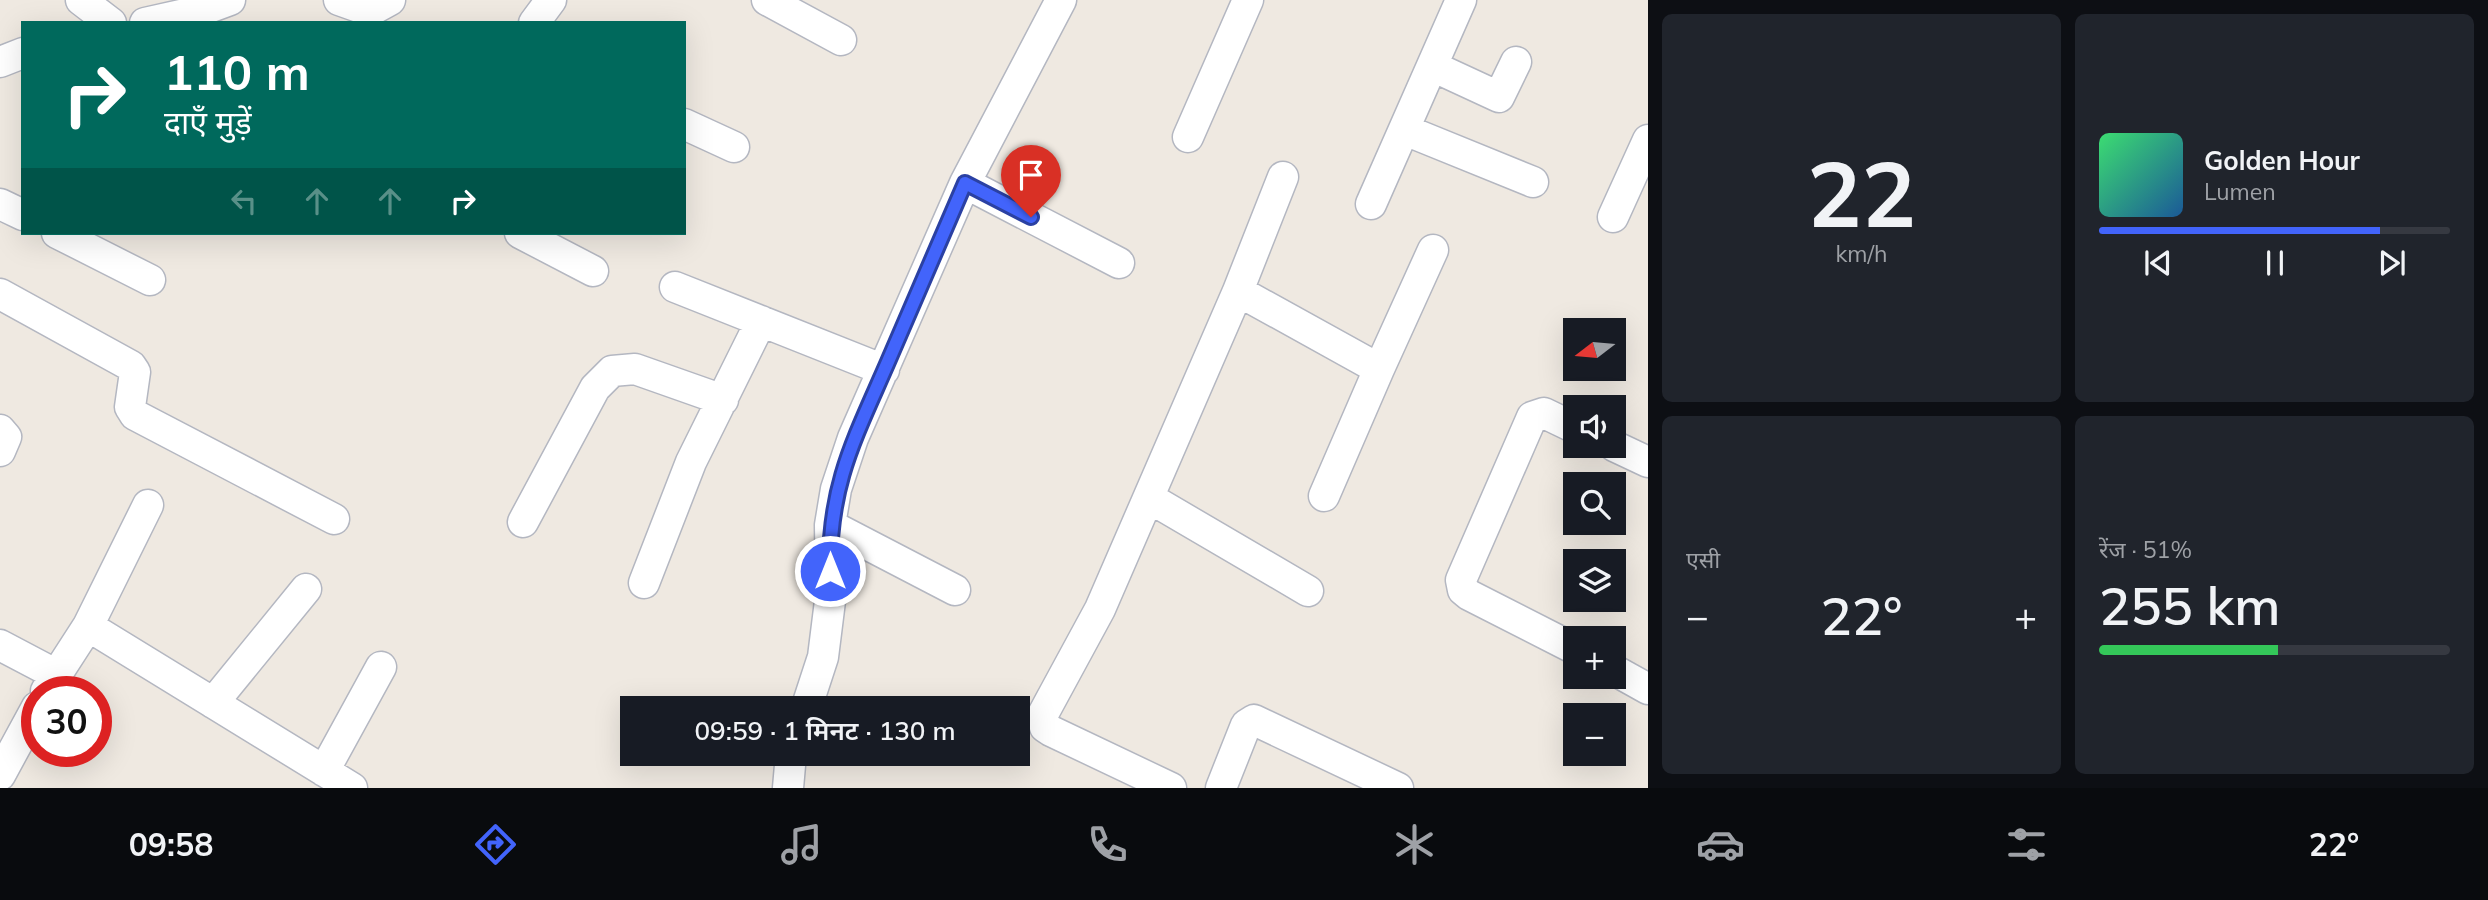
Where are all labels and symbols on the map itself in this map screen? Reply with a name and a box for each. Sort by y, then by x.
pin [1001,145,1061,217]
north arrow [1563,318,1626,382]
position arrow [793,534,867,608]
speed limit sign: 30 [21,676,112,767]

